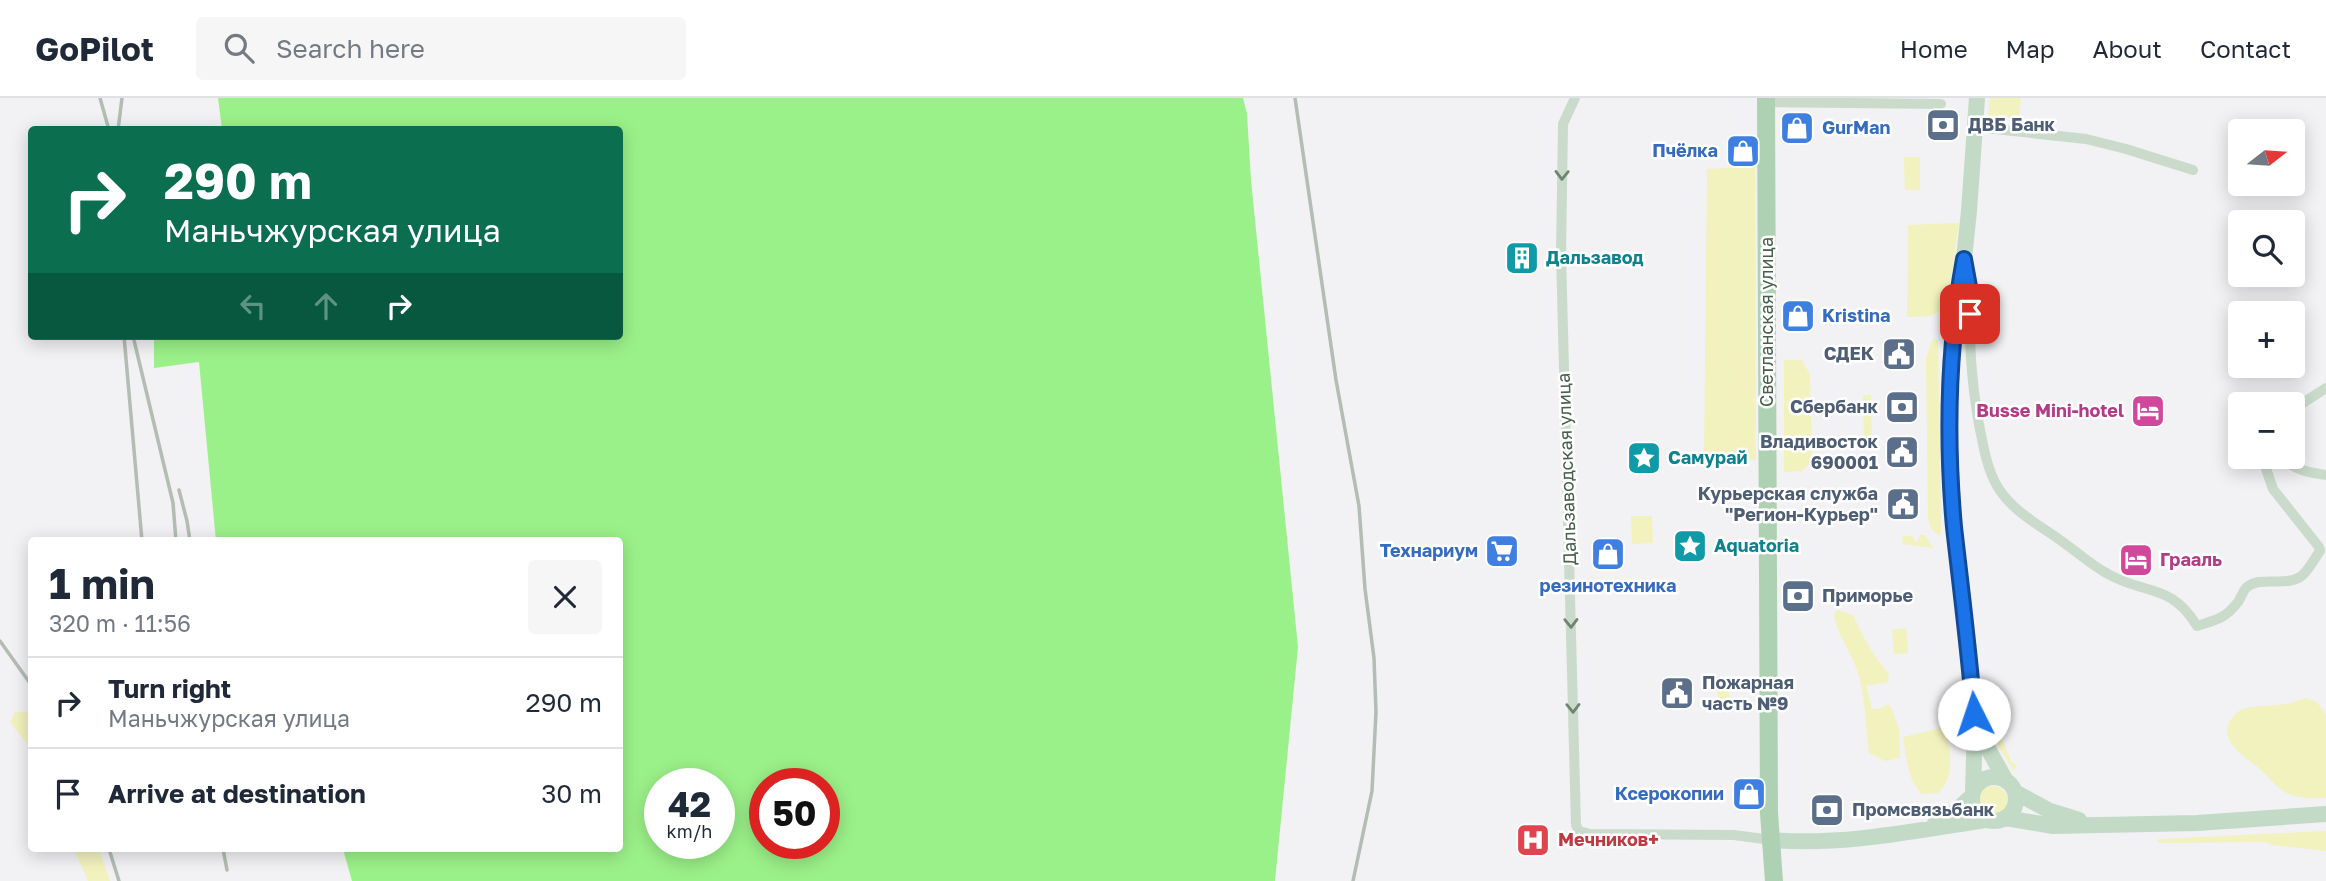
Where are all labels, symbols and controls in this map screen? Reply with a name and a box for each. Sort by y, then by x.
search box [196,17,686,80]
text: GoPilot [35,29,154,68]
icon: search [220,29,258,67]
text: Search here [276,33,425,64]
text: Home [1900,34,1968,63]
text: Map [2006,34,2055,63]
text: About [2093,34,2162,63]
text: Contact [2200,34,2291,63]
bank icon: ДВБ Банк [1924,106,1962,144]
shop icon: GurMan [1778,109,1816,147]
place label: ДВБ Банк [1968,113,2056,135]
place label: GurMan [1822,116,1890,138]
north arrow [2228,119,2305,196]
map controls [2228,119,2305,469]
shop icon: Пчёлка [1724,132,1762,170]
place label: Пчёлка [1652,139,1718,161]
text: 290 m [164,151,312,210]
icon: right [49,154,140,245]
one-way arrow [1554,170,1570,181]
button: search [2228,210,2305,287]
text: Маньчжурская улица [164,211,501,249]
street label: Светланская улица [1755,237,1777,407]
building icon: Дальзавод [1503,239,1541,277]
place label: Дальзавод [1546,246,1644,268]
pin [1940,284,2000,344]
icon: left [234,287,272,325]
icon: ahead [307,287,345,325]
icon: right [380,287,418,325]
icon: arrive [1951,295,1989,333]
shop icon: Kristina [1779,297,1817,335]
button: + [2228,301,2305,378]
place label: Kristina [1822,304,1890,326]
public building icon: СДЕК [1880,335,1918,373]
place label: СДЕК [1824,342,1874,364]
street label: Дальзаводская улица [1552,372,1580,566]
bank icon: Сбербанк [1883,388,1921,426]
hotel icon: Busse Mini-hotel [2129,392,2167,430]
button: − [2228,392,2305,469]
place label: Сбербанк [1790,395,1879,417]
place label: Busse Mini-hotel [1976,399,2124,421]
place label: Владивосток 690001 [1760,430,1879,473]
public building icon: Владивосток 690001 [1883,433,1921,471]
place icon: Самурай [1625,439,1663,477]
place label: Самурай [1668,446,1747,468]
place label: Курьерская служба "Регион-Курьер" [1698,482,1878,525]
public building icon: Курьерская служба "Регион-Курьер" [1884,485,1922,523]
place icon: Aquatoria [1671,527,1709,565]
supermarket icon: Технариум [1483,532,1521,570]
place label: Aquatoria [1714,534,1799,556]
shop icon: резинотехника [1589,535,1627,573]
place label: Технариум [1380,539,1478,561]
hotel icon: Грааль [2117,541,2155,579]
place label: Грааль [2160,548,2222,570]
text: 1 min [49,558,155,608]
button: close [528,560,602,634]
place label: резинотехника [1540,574,1676,596]
bank icon: Приморье [1779,577,1817,615]
place label: Приморье [1822,584,1913,606]
text: 320 m · 11:56 [49,609,191,637]
one-way arrow [1563,618,1579,628]
place label: Пожарная часть №9 [1702,671,1794,714]
text: Turn right [108,673,231,704]
public building icon: Пожарная часть №9 [1658,674,1696,712]
position arrow [1937,677,2011,751]
icon: right [49,684,87,722]
text: 290 m [526,687,602,718]
one-way arrow [1565,703,1581,714]
text: Маньчжурская улица [108,704,350,732]
speed limit sign: 50 [749,768,840,859]
icon: arrive [49,775,87,813]
shop icon: Ксерокопии [1730,775,1768,813]
text: Arrive at destination [108,778,366,809]
text: 30 m [541,778,602,809]
place label: Ксерокопии [1615,782,1724,804]
text: 42 [668,783,711,825]
bank icon: Промсвязьбанк [1808,791,1846,829]
place label: Промсвязьбанк [1852,798,1995,820]
text: km/h [667,820,712,842]
hospital icon: Мечников+ [1514,821,1552,859]
place label: Мечников+ [1558,828,1659,850]

